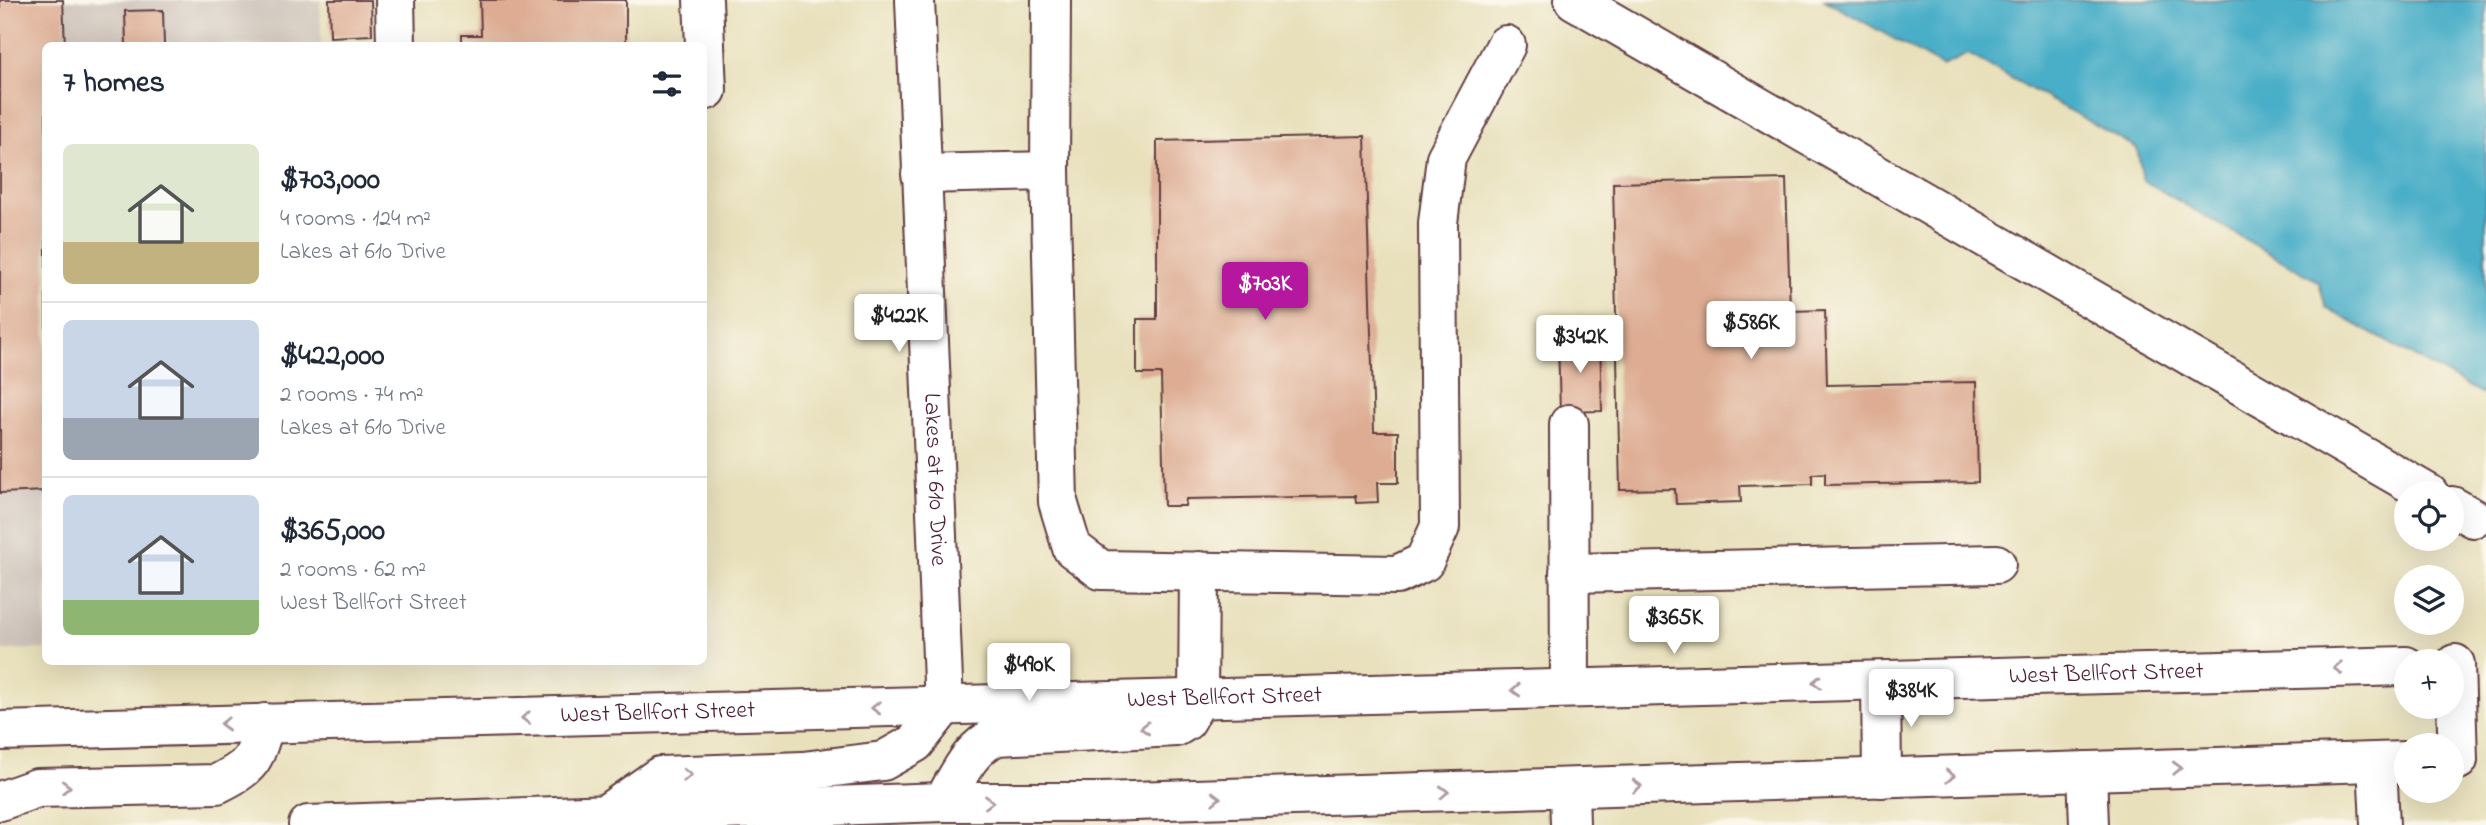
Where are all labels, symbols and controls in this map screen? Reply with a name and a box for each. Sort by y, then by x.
text: 7 homes [63,62,165,106]
icon: filters [648,65,686,103]
text: $703,000 [280,159,380,203]
icon: home [119,172,203,256]
text: 4 rooms · 124 m² [280,203,431,236]
text: Lakes at 610 Drive [280,236,446,269]
pin: $703K [1216,262,1314,322]
text: $703K [1238,268,1292,301]
pin: $422K [850,294,948,354]
text: $422K [870,300,928,333]
pin: $586K [1702,302,1800,361]
text: $586K [1723,307,1779,340]
pin: $342K [1531,316,1629,375]
text: $342K [1552,321,1608,354]
text: $422,000 [280,335,384,379]
icon: home [119,348,203,432]
text: 2 rooms · 74 m² [280,379,424,412]
street label: Lakes at 610 Drive [914,392,956,567]
text: Lakes at 610 Drive [280,412,446,445]
map controls [2394,481,2464,803]
button: locate [2394,481,2464,551]
text: $365,000 [280,510,385,554]
icon: home [119,523,203,607]
text: 2 rooms · 62 m² [280,554,426,587]
button: layers [2394,565,2464,635]
text: West Bellfort Street [280,587,467,620]
pin: $365K [1625,596,1723,656]
text: $365K [1645,602,1703,635]
pin: $490K [980,644,1078,703]
text: $490K [1003,649,1055,682]
button: + [2394,649,2464,719]
street label: West Bellfort Street [2008,654,2204,694]
one-way arrow [2332,660,2343,675]
pin: $384K [1862,670,1960,729]
one-way arrow [1811,674,1821,690]
text: $384K [1885,675,1937,708]
street label: West Bellfort Street [1127,678,1322,718]
one-way arrow [1510,682,1521,697]
street label: West Bellfort Street [560,693,756,733]
one-way arrow [870,700,881,715]
one-way arrow [520,710,531,725]
one-way arrow [219,716,230,732]
one-way arrow [1139,720,1150,735]
button: − [2394,733,2464,803]
one-way arrow [2172,761,2183,776]
one-way arrow [682,768,693,783]
one-way arrow [1945,768,1956,783]
one-way arrow [1632,778,1643,793]
one-way arrow [61,779,72,795]
one-way arrow [1438,784,1449,799]
one-way arrow [1211,791,1222,806]
one-way arrow [984,794,995,810]

